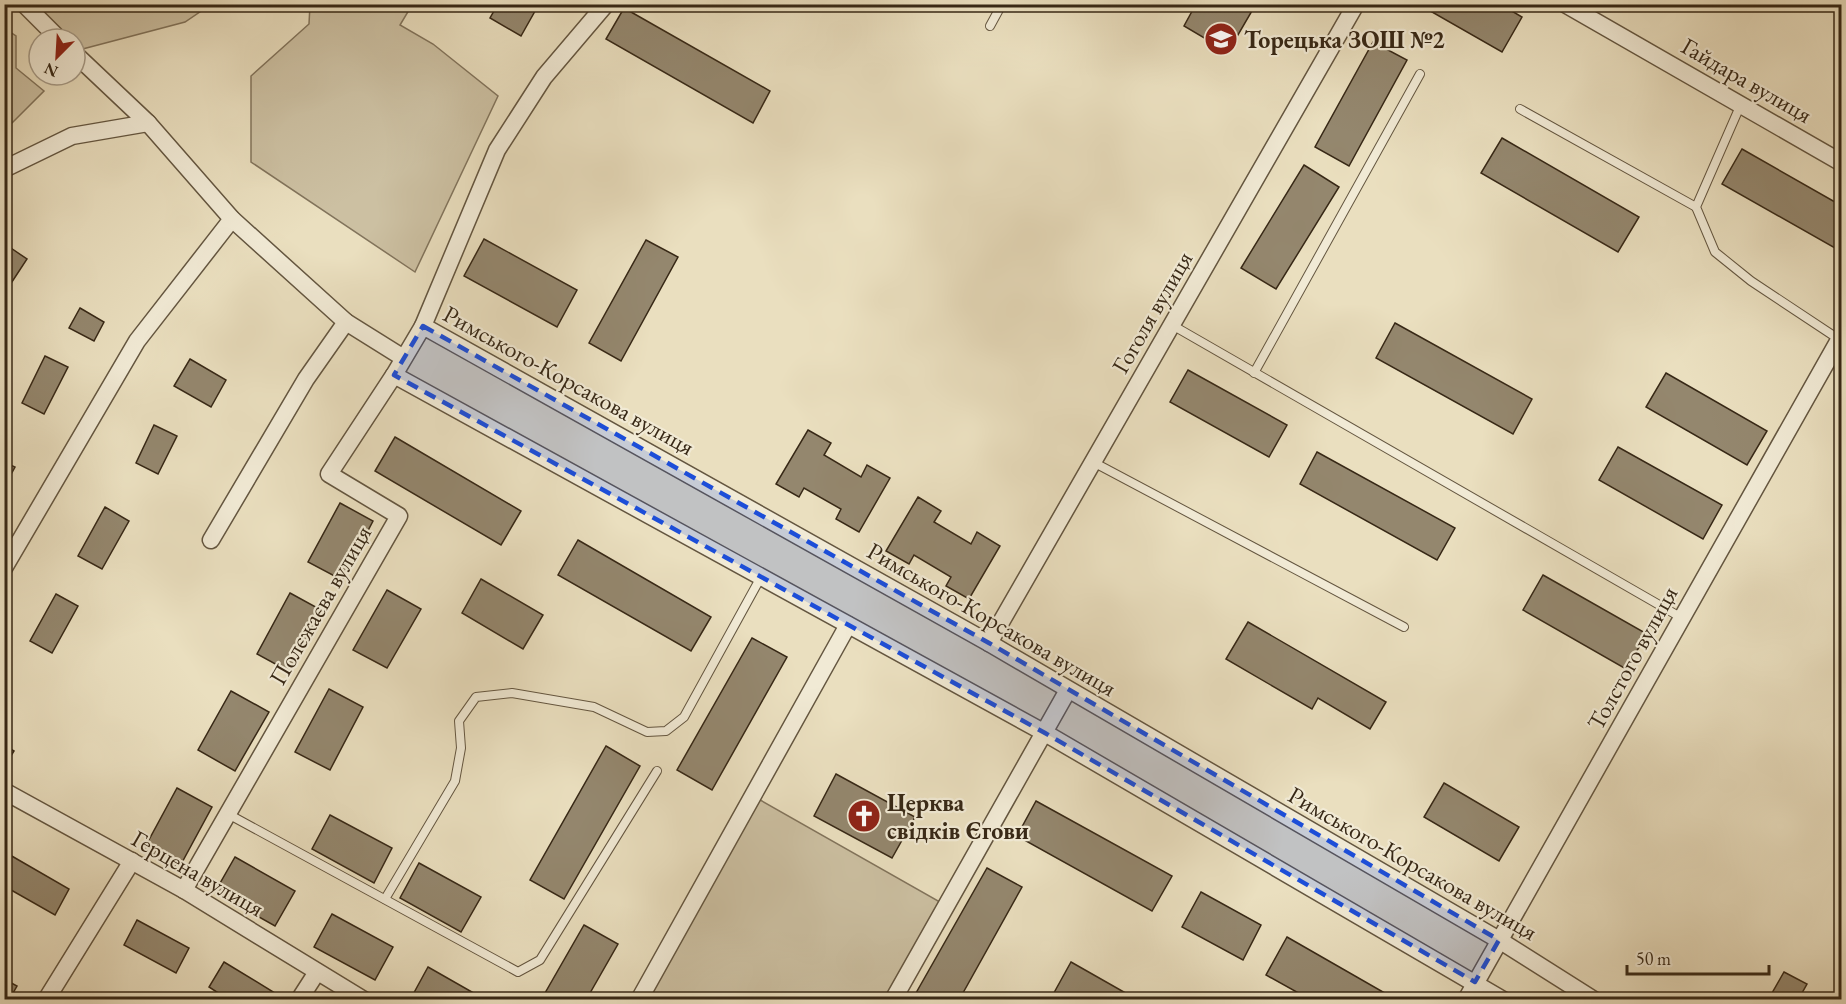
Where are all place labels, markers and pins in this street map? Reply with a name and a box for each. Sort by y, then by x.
school or university icon: Торецька ЗОШ №2 [1203,21,1239,57]
place label: Торецька ЗОШ №2 [1244,24,1445,55]
place label: Церква свідків Єгови [887,787,1029,846]
church icon: Церква свідків Єгови [846,798,882,834]

